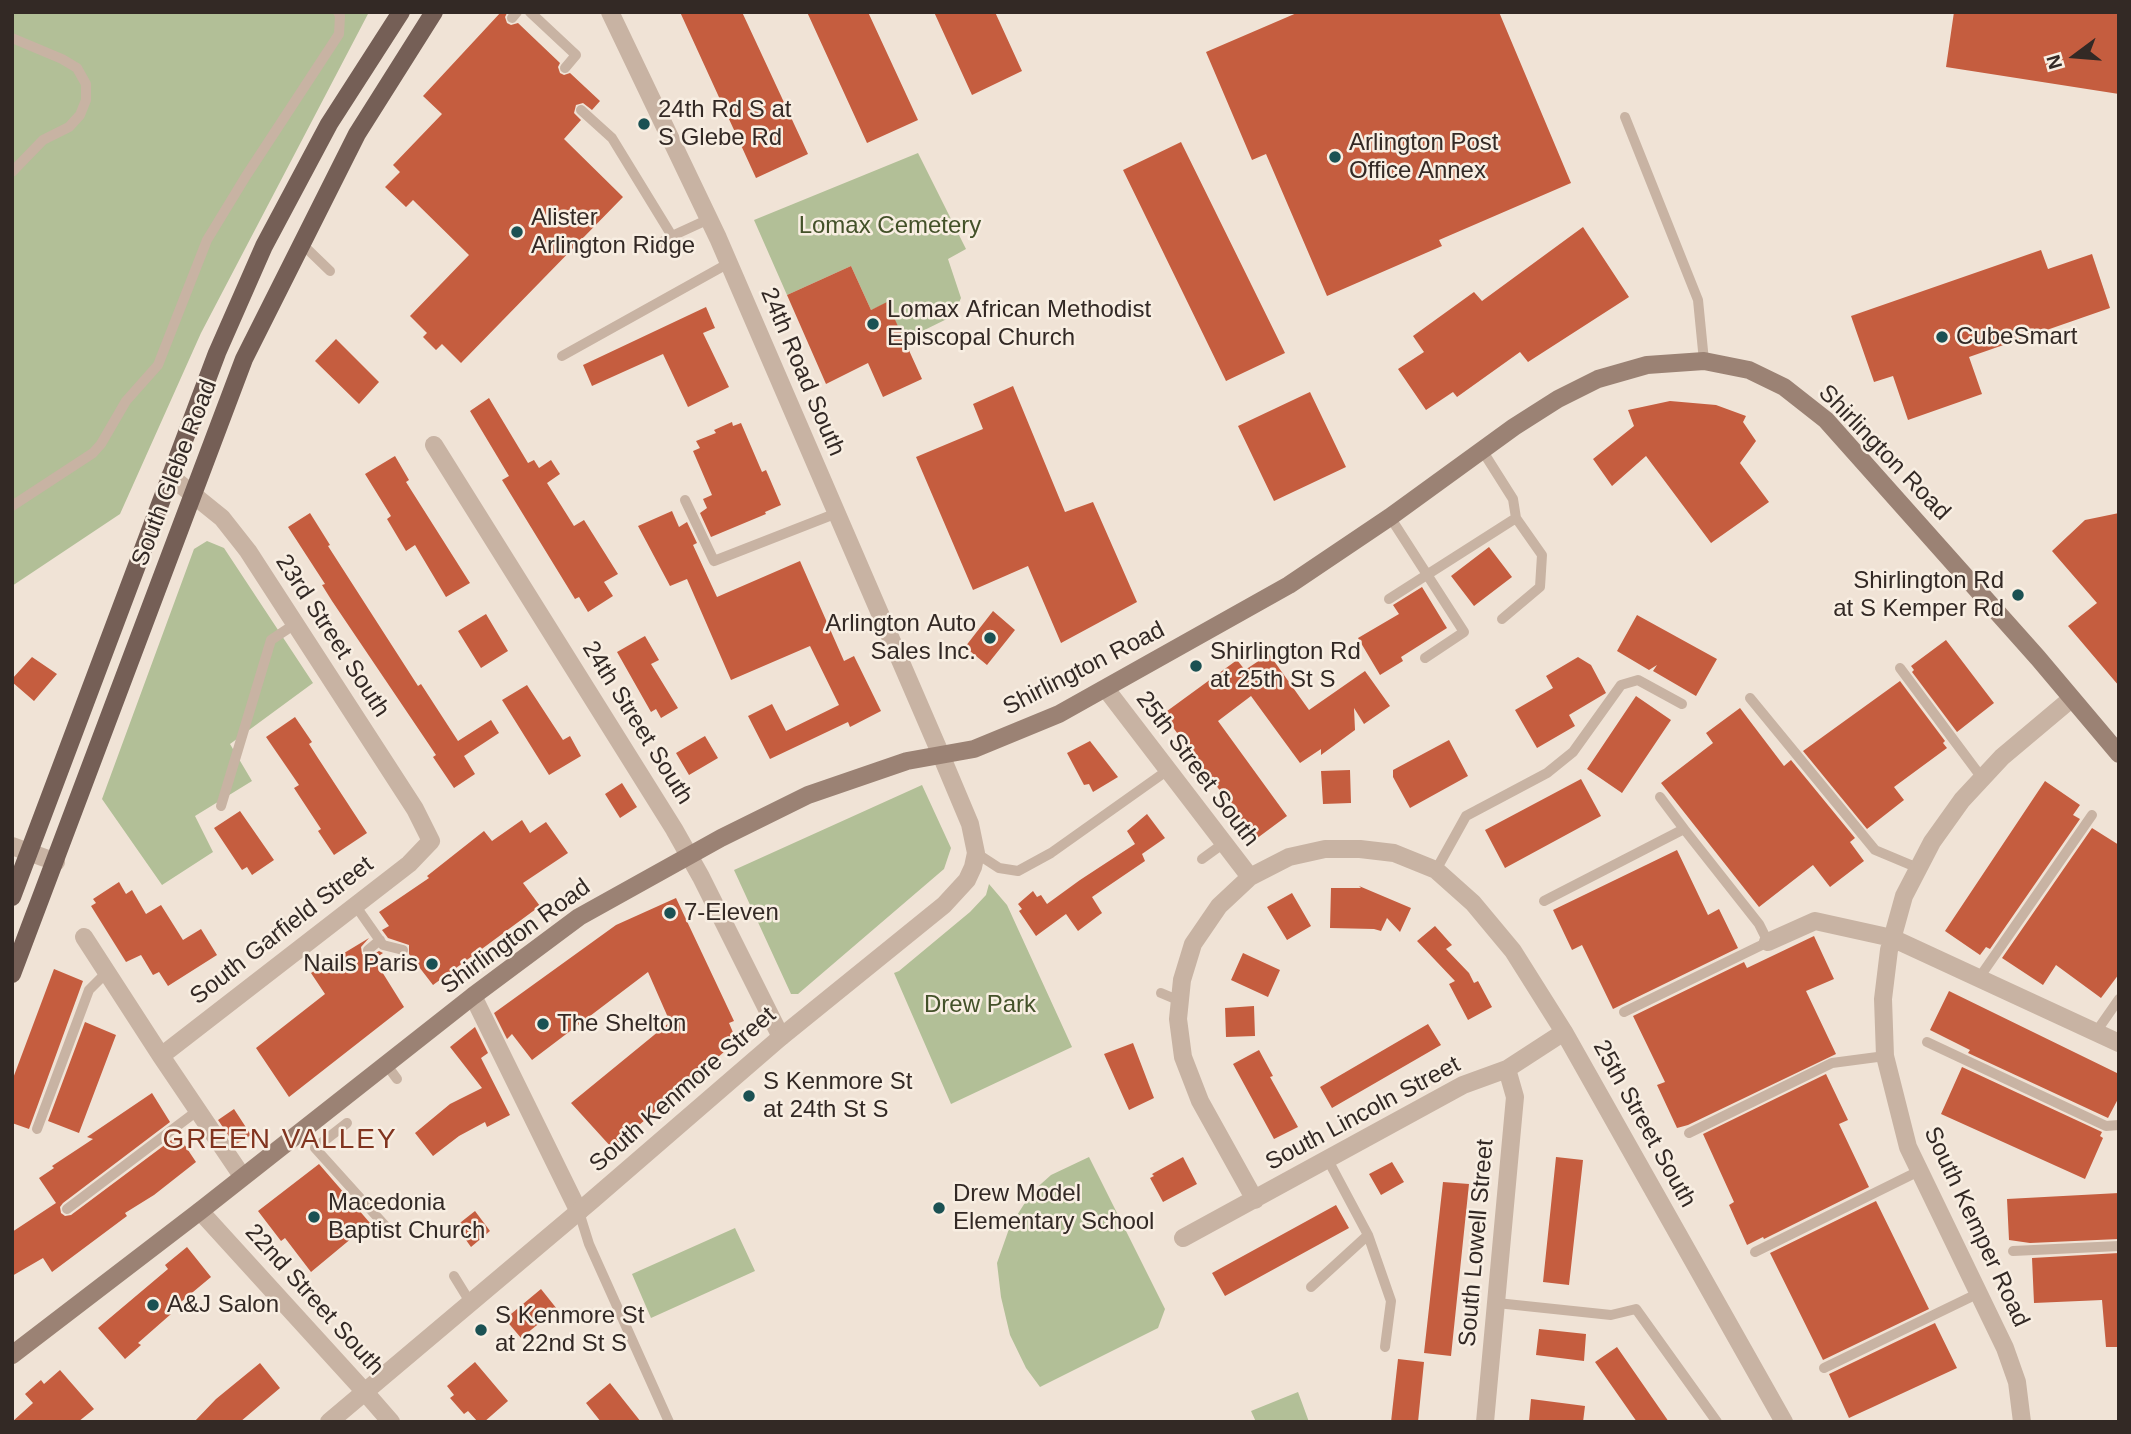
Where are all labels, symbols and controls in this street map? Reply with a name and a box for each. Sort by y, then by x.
north arrow [2040,21,2110,91]
text: N [2042,52,2066,71]
place label: 24th Rd S at S Glebe Rd [658,96,791,152]
marker: 24th Rd S at S Glebe Rd [636,116,652,132]
place label: Arlington Post Office Annex [1349,129,1498,185]
marker: Arlington Post Office Annex [1327,149,1343,165]
place label: Alister Arlington Ridge [531,204,695,260]
park label: Lomax Cemetery [799,212,981,240]
marker: Alister Arlington Ridge [509,224,525,240]
street label: 24th Road South [754,283,850,461]
place label: Lomax African Methodist Episcopal Church [887,296,1151,352]
marker: Lomax African Methodist Episcopal Church [865,316,881,332]
place label: CubeSmart [1956,323,2077,351]
marker: CubeSmart [1934,329,1950,345]
street label: South Glebe Road [126,376,224,570]
street label: Shirlington Road [1812,379,1956,527]
street label: 23rd Street South [269,549,395,723]
place label: Shirlington Rd at S Kemper Rd [1833,567,2004,623]
marker: Shirlington Rd at S Kemper Rd [2010,587,2026,603]
place label: Arlington Auto Sales Inc. [825,610,976,666]
street label: Shirlington Road [998,616,1170,722]
marker: Arlington Auto Sales Inc. [982,630,998,646]
street label: 24th Street South [575,636,699,810]
place label: Shirlington Rd at 25th St S [1210,638,1361,694]
marker: Shirlington Rd at 25th St S [1188,658,1204,674]
street label: 25th Street South [1129,686,1265,852]
street label: South Garfield Street [185,851,379,1011]
street label: Shirlington Road [436,873,596,1001]
place label: 7-Eleven [684,899,779,927]
marker: 7-Eleven [662,905,678,921]
place label: Nails Paris [303,950,418,978]
marker: Nails Paris [424,956,440,972]
park label: Drew Park [924,991,1036,1019]
street label: South Kenmore Street [584,1001,782,1179]
place label: The Shelton [557,1010,686,1038]
marker: The Shelton [535,1016,551,1032]
street label: 25th Street South [1586,1035,1702,1213]
street label: South Lincoln Street [1261,1051,1465,1177]
place label: S Kenmore St at 24th St S [763,1068,912,1124]
marker: S Kenmore St at 24th St S [741,1088,757,1104]
street label: South Kemper Road [1917,1122,2035,1332]
district label: GREEN VALLEY [164,1123,396,1157]
street label: South Lowell Street [1454,1138,1500,1348]
place label: Drew Model Elementary School [953,1180,1154,1236]
place label: Macedonia Baptist Church [328,1189,485,1245]
marker: Drew Model Elementary School [931,1200,947,1216]
marker: Macedonia Baptist Church [306,1209,322,1225]
street label: 22nd Street South [239,1218,389,1382]
place label: A&J Salon [167,1291,279,1319]
marker: A&J Salon [145,1297,161,1313]
place label: S Kenmore St at 22nd St S [495,1302,644,1358]
marker: S Kenmore St at 22nd St S [473,1322,489,1338]

